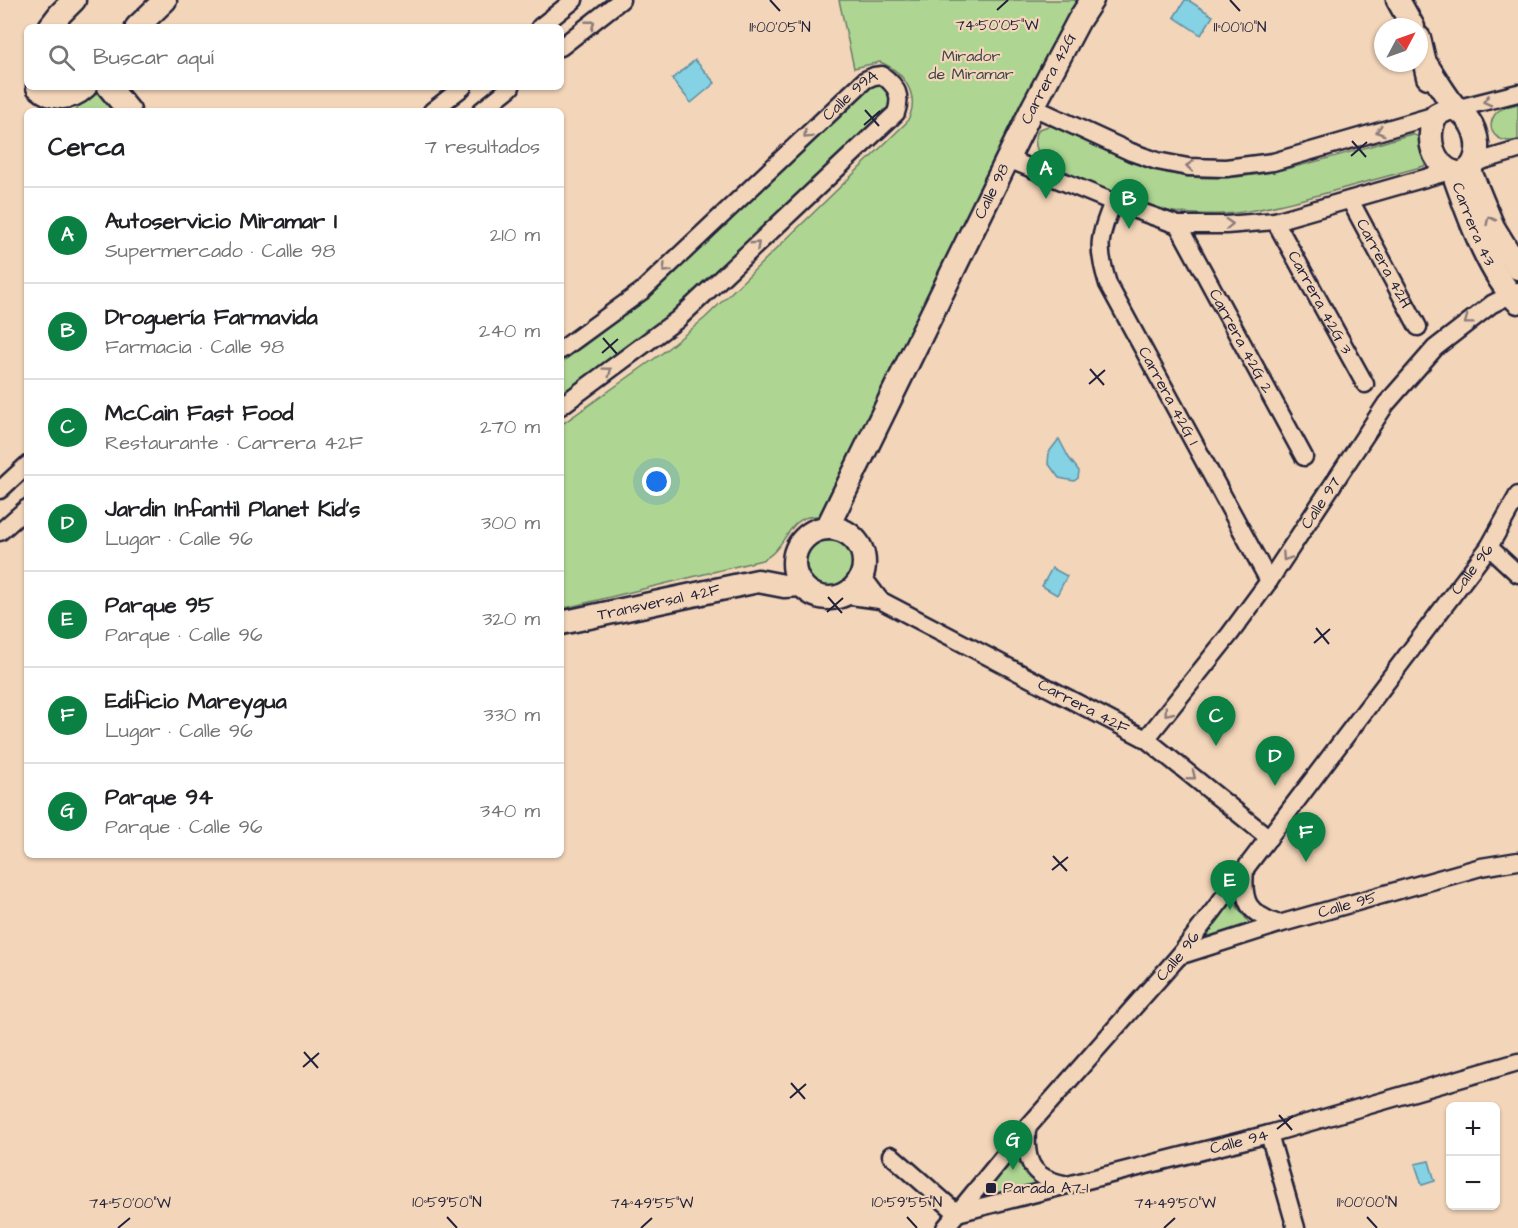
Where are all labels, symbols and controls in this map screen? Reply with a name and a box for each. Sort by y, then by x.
text: 74°50'05"W [956,15,1038,36]
text: 11°00'05"N [749,17,811,38]
text: 11°00'10"N [1214,17,1266,38]
north arrow [1374,18,1428,72]
one-way arrow [584,20,595,31]
search box [24,24,564,90]
street label: Carrera 42G [1015,29,1081,128]
icon: search [45,41,78,74]
text: Buscar aquí [93,42,214,73]
park label: Mirador de Miramar [928,45,1014,85]
street label: Calle 99A [817,65,881,126]
one-way arrow [1482,93,1492,106]
one-way arrow [1375,124,1386,136]
one-way arrow [804,127,815,138]
text: Cerca [48,129,125,165]
text: 7 resultados [425,133,540,161]
pin: A [1026,150,1066,199]
street label: Calle 98 [969,160,1015,223]
one-way arrow [1185,160,1194,173]
street label: Carrera 43 [1447,179,1501,270]
pin: B [1110,180,1148,229]
text: Autoservicio Miramar I [105,206,337,237]
street label: Carrera 42H [1351,215,1417,313]
one-way arrow [1486,216,1498,227]
one-way arrow [1225,218,1234,231]
text: A [61,221,74,249]
text: 210 m [490,221,540,249]
text: Supermercado · Calle 98 [105,237,335,265]
one-way arrow [750,241,760,252]
street label: Carrera 42G 3 [1283,247,1357,358]
one-way arrow [662,262,673,273]
street label: Carrera 42G 2 [1204,285,1278,397]
text: Droguería Farmavida [105,302,318,333]
one-way arrow [1464,314,1475,325]
text: B [60,317,75,345]
text: 240 m [479,317,540,345]
text: Farmacia · Calle 98 [105,333,284,361]
street label: Carrera 42G 1 [1133,343,1204,449]
one-way arrow [601,367,612,378]
text: McCain Fast Food [105,398,293,429]
text: C [60,413,75,441]
text: 270 m [480,413,540,441]
text: Restaurante · Carrera 42F [105,429,363,457]
your location [642,467,671,496]
street label: Calle 97 [1295,472,1346,533]
text: Jardin Infantil Planet Kid's [105,494,360,525]
text: D [61,509,74,537]
text: 300 m [481,509,540,537]
text: Lugar · Calle 96 [105,525,253,553]
street label: Calle 96 [1446,539,1499,599]
one-way arrow [1281,551,1293,561]
street label: Transversal 42F [595,578,722,626]
text: Parque 95 [105,590,214,621]
text: E [62,605,73,633]
text: 320 m [482,605,540,633]
text: Parque · Calle 96 [105,621,262,649]
street label: Carrera 42F [1034,673,1133,739]
text: Edificio Mareygua [105,686,287,717]
pin: C [1196,696,1236,746]
text: F [61,701,74,729]
text: 330 m [483,701,540,729]
one-way arrow [1164,705,1175,716]
text: Lugar · Calle 96 [105,717,253,745]
pin: D [1256,736,1294,786]
one-way arrow [1185,768,1196,779]
text: Parque 94 [105,782,213,813]
text: G [61,797,74,825]
text: 340 m [480,797,540,825]
pin: F [1286,812,1326,862]
text: Parque · Calle 96 [105,813,262,841]
pin: E [1210,860,1250,910]
street label: Calle 95 [1315,886,1380,923]
street label: Calle 96 [1151,927,1205,986]
map controls [1446,1102,1500,1210]
button: + [1446,1102,1500,1156]
pin: G [994,1120,1032,1170]
street label: Calle 94 [1208,1124,1271,1160]
button: − [1446,1156,1500,1210]
place label: Parada A7-1 [1003,1177,1088,1199]
marker: Parada A7-1 [984,1181,998,1195]
text: 10°59'50"N [412,1192,482,1213]
text: 10°59'55"N [872,1192,942,1213]
text: 11°00'00"N [1337,1192,1397,1213]
text: 74°50'00"W [89,1193,171,1214]
text: 74°49'55"W [611,1193,693,1214]
text: 74°49'50"W [1134,1193,1216,1214]

